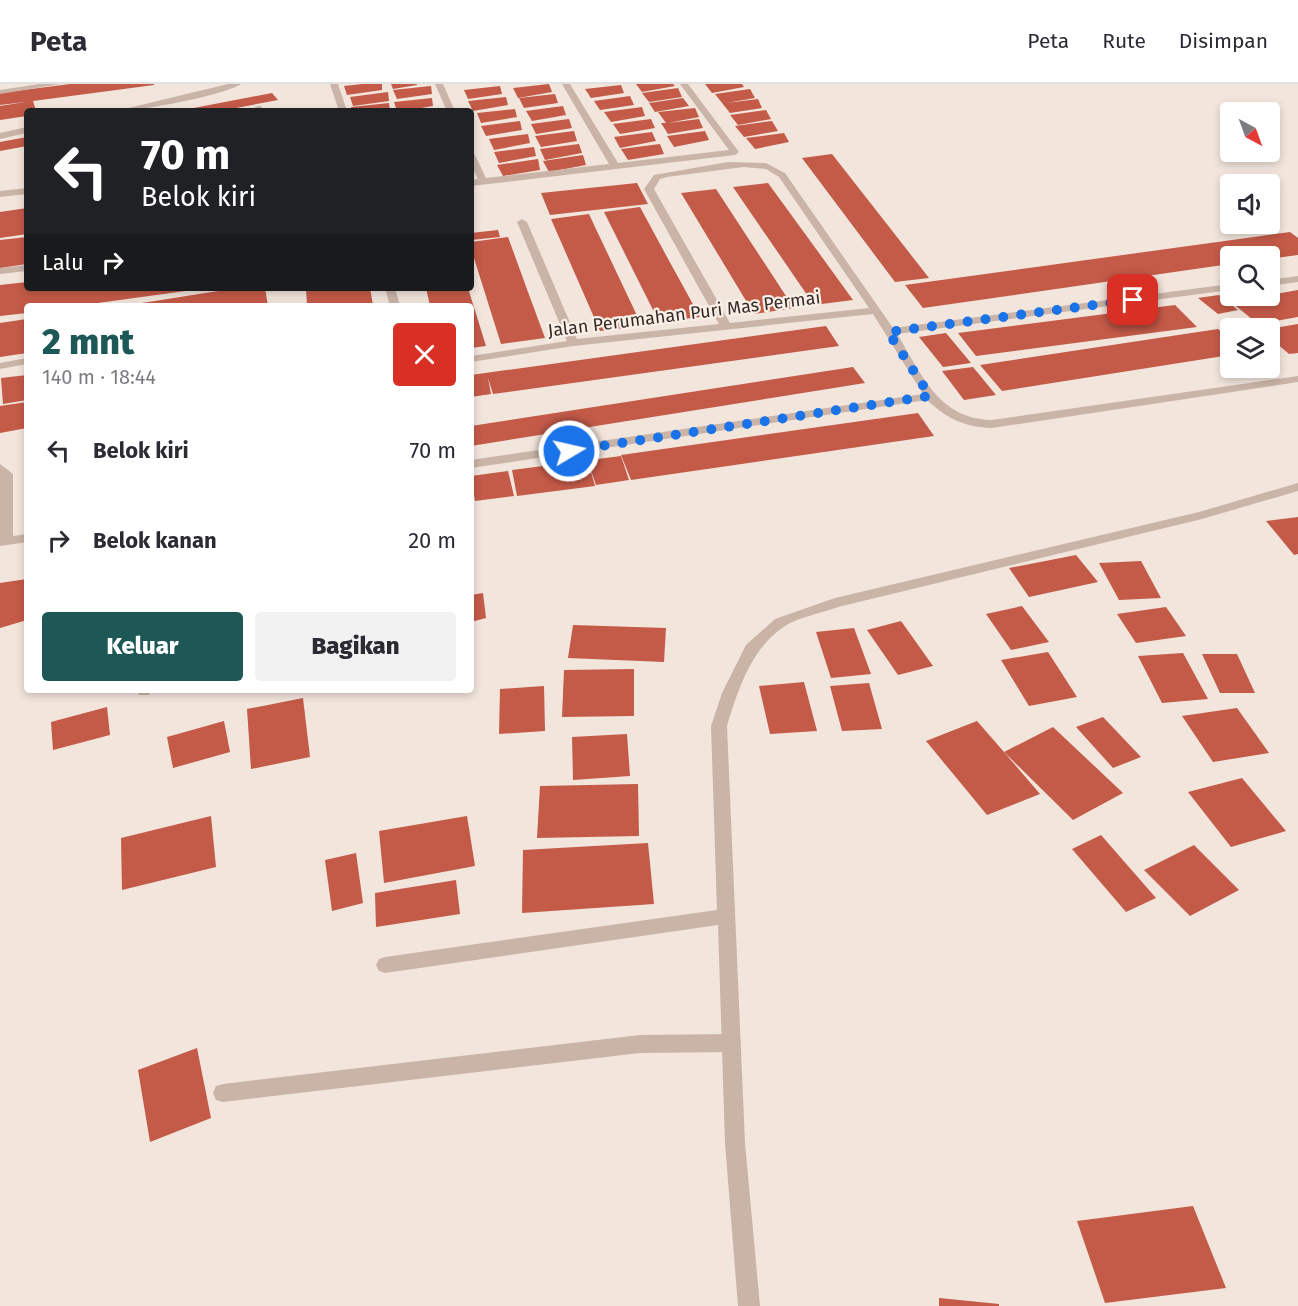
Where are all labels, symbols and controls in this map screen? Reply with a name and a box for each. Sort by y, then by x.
text: Peta [30,25,87,58]
text: Peta [1027,28,1069,54]
text: Rute [1102,28,1146,54]
text: Disimpan [1179,28,1268,54]
north arrow [1220,102,1280,162]
map controls [1220,102,1280,378]
text: 70 m [141,130,230,180]
icon: left [42,132,120,210]
button: sound [1220,174,1280,234]
text: Belok kiri [141,181,256,213]
icon: right [96,246,129,279]
button: search [1220,246,1280,306]
text: Lalu [42,249,84,276]
pin [1107,274,1158,325]
icon: arrive [1116,283,1149,316]
street label: Jalan Perumahan Puri Mas Permai [546,286,822,342]
button: layers [1220,318,1280,378]
text: 2 mnt [42,320,134,364]
button: close [393,323,456,386]
text: 140 m · 18:44 [42,365,156,389]
position arrow [537,419,601,483]
icon: left [42,434,75,467]
text: Belok kiri [93,437,189,464]
text: 70 m [410,437,456,464]
icon: right [42,524,75,557]
text: Belok kanan [93,527,217,554]
text: 20 m [408,527,456,554]
button: Keluar [42,612,243,681]
button: Bagikan [255,612,456,681]

